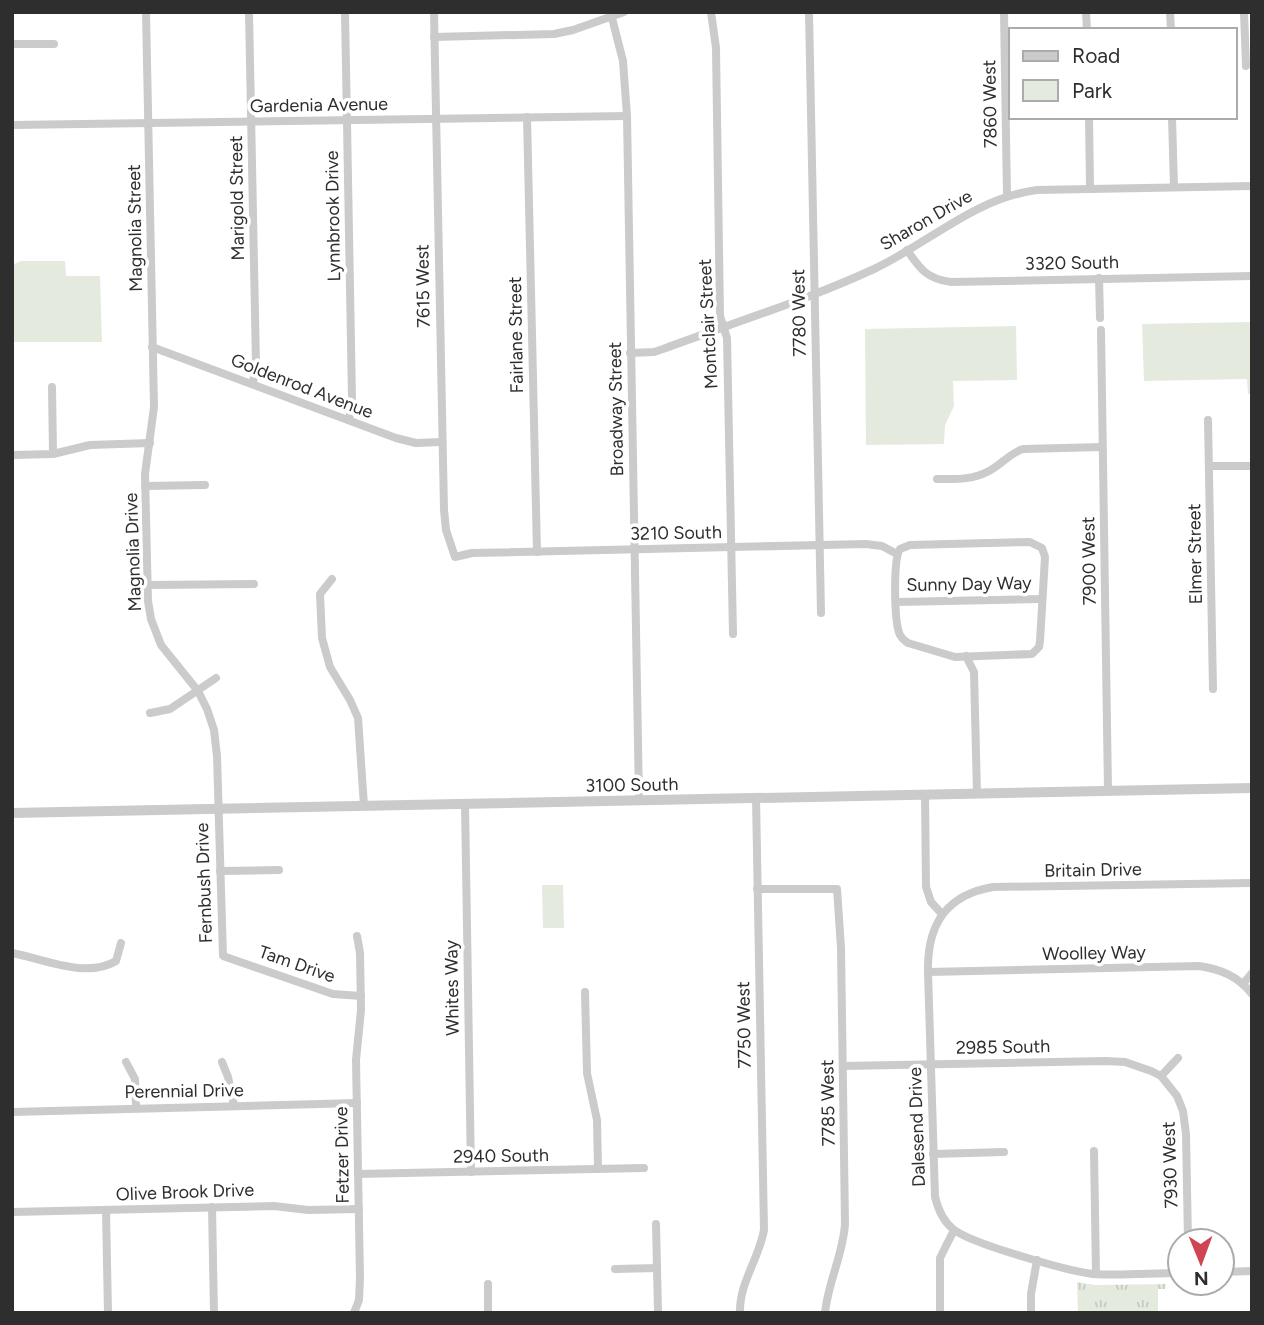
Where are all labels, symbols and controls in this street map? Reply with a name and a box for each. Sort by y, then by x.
legend [1009,28,1236,119]
text: Road [1072,43,1120,68]
street label: 7860 West [978,59,1002,148]
text: Park [1072,78,1113,103]
street label: Gardenia Avenue [250,93,388,117]
street label: Marigold Street [225,135,249,261]
street label: Lynnbrook Drive [321,150,345,282]
street label: Magnolia Street [123,164,147,292]
street label: Sharon Drive [876,185,976,255]
street label: 7615 West [411,244,435,328]
street label: 3320 South [1025,251,1119,275]
street label: Montclair Street [694,258,722,390]
street label: 7780 West [787,269,811,357]
street label: Fairlane Street [504,276,528,394]
street label: Broadway Street [604,341,628,476]
street label: Goldenrod Avenue [228,349,377,423]
street label: Magnolia Drive [120,492,146,612]
street label: Elmer Street [1183,503,1207,605]
street label: 7900 West [1077,516,1101,606]
street label: 3210 South [630,521,722,545]
street label: Sunny Day Way [906,572,1032,596]
street label: 3100 South [585,773,679,797]
street label: Fernbush Drive [191,822,217,944]
street label: Britain Drive [1044,858,1142,882]
street label: Whites Way [440,939,464,1036]
street label: Tam Drive [256,941,338,987]
street label: Woolley Way [1042,941,1147,965]
street label: 7750 West [732,981,756,1069]
street label: 2985 South [956,1035,1050,1059]
street label: 7785 West [816,1059,840,1147]
street label: Dalesend Drive [904,1066,930,1187]
street label: Perennial Drive [124,1079,244,1103]
street label: Fetzer Drive [330,1106,354,1204]
street label: 7930 West [1157,1121,1183,1209]
street label: 2940 South [453,1144,549,1168]
street label: Olive Brook Drive [116,1179,255,1205]
north arrow [1166,1227,1236,1297]
text: N [1194,1267,1209,1290]

